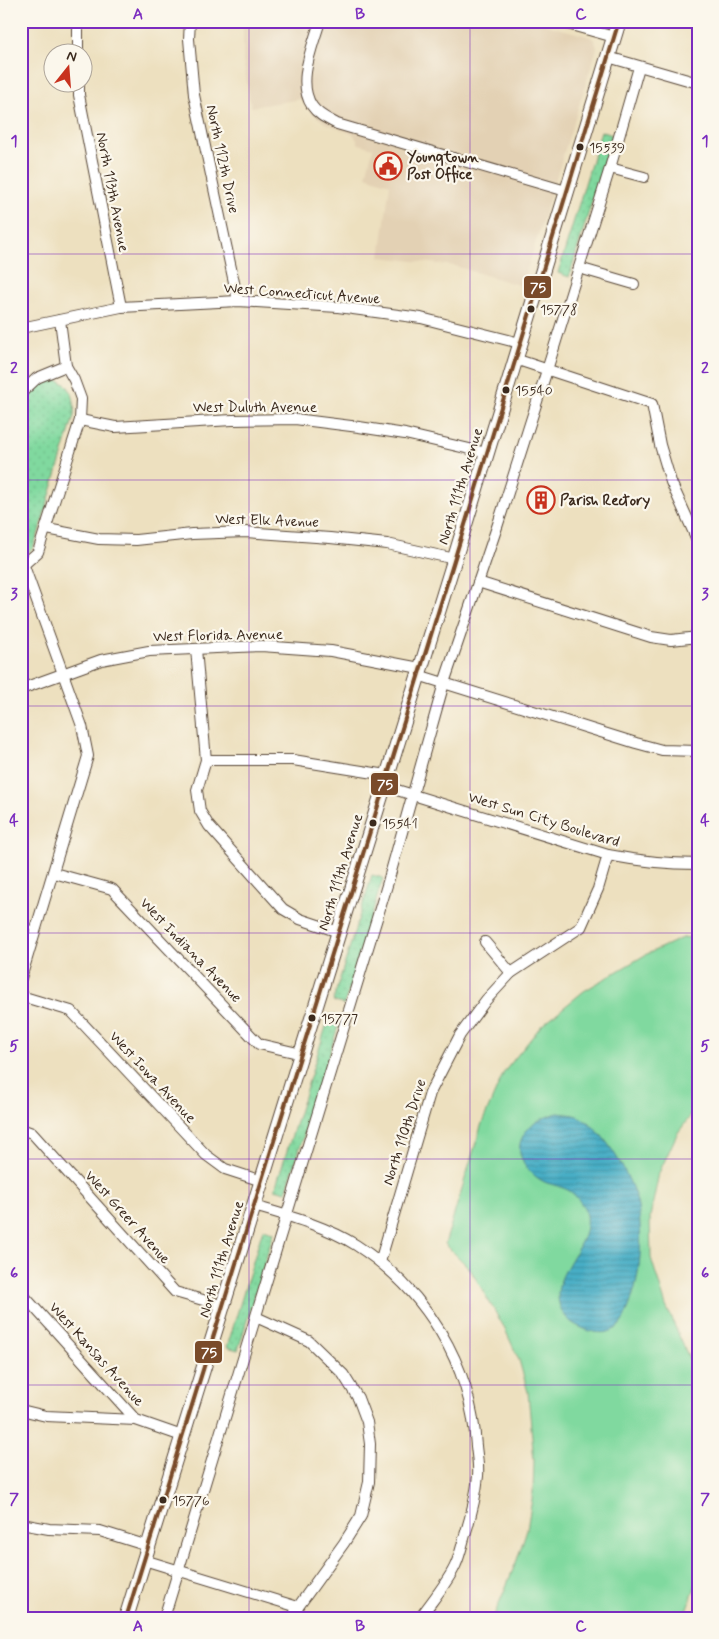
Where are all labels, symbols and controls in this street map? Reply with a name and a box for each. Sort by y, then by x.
text: A [133,4,143,25]
text: B [355,4,365,25]
text: C [575,4,587,25]
north arrow [42,42,92,92]
text: N [64,47,79,66]
street label: North 112th Drive [201,103,243,216]
street label: North 113th Avenue [91,130,133,254]
text: 1 [10,131,18,152]
text: 1 [701,131,709,152]
place label: 15539 [589,139,625,157]
marker: 15539 [575,142,585,152]
place label: Youngtown Post Office [407,148,479,185]
public building icon: Youngtown Post Office [373,151,403,181]
line badge: 75 [523,275,552,299]
street label: West Connecticut Avenue [223,279,381,309]
text: 75 [530,279,547,297]
place label: 15778 [540,301,578,319]
marker: 15778 [526,304,536,314]
text: 2 [10,358,18,379]
text: 2 [701,358,709,379]
place label: 15540 [515,382,553,400]
marker: 15540 [501,385,511,395]
street label: West Duluth Avenue [193,398,317,418]
street label: North 111th Avenue [434,425,488,547]
building icon: Parish Rectory [526,485,556,515]
place label: Parish Rectory [560,491,651,511]
street label: West Elk Avenue [215,509,319,533]
text: 3 [10,584,18,605]
text: 3 [701,584,709,605]
street label: West Florida Avenue [153,625,283,647]
line badge: 75 [370,772,399,796]
text: 75 [377,776,394,794]
street label: West Sun City Boulevard [466,787,622,853]
text: 4 [9,810,19,831]
text: 4 [700,810,710,831]
street label: North 111th Avenue [314,811,368,933]
place label: 15541 [382,815,418,833]
marker: 15541 [368,818,378,828]
street label: West Indiana Avenue [135,894,246,1008]
place label: 15777 [321,1010,358,1028]
marker: 15777 [307,1013,317,1023]
street label: West Iowa Avenue [104,1027,200,1128]
text: 5 [9,1036,19,1057]
text: 5 [700,1036,710,1057]
street label: North 110th Drive [378,1076,432,1188]
street label: West Greer Avenue [80,1167,175,1269]
street label: North 111th Avenue [195,1198,249,1320]
text: 6 [10,1263,18,1284]
text: 6 [701,1263,709,1284]
street label: West Kansas Avenue [44,1298,148,1411]
line badge: 75 [194,1340,223,1364]
text: 75 [201,1344,218,1362]
text: 7 [9,1489,19,1510]
text: 7 [700,1489,710,1510]
place label: 15776 [172,1492,210,1510]
marker: 15776 [158,1495,168,1505]
text: A [133,1616,143,1637]
text: B [355,1616,365,1637]
text: C [575,1616,587,1637]

